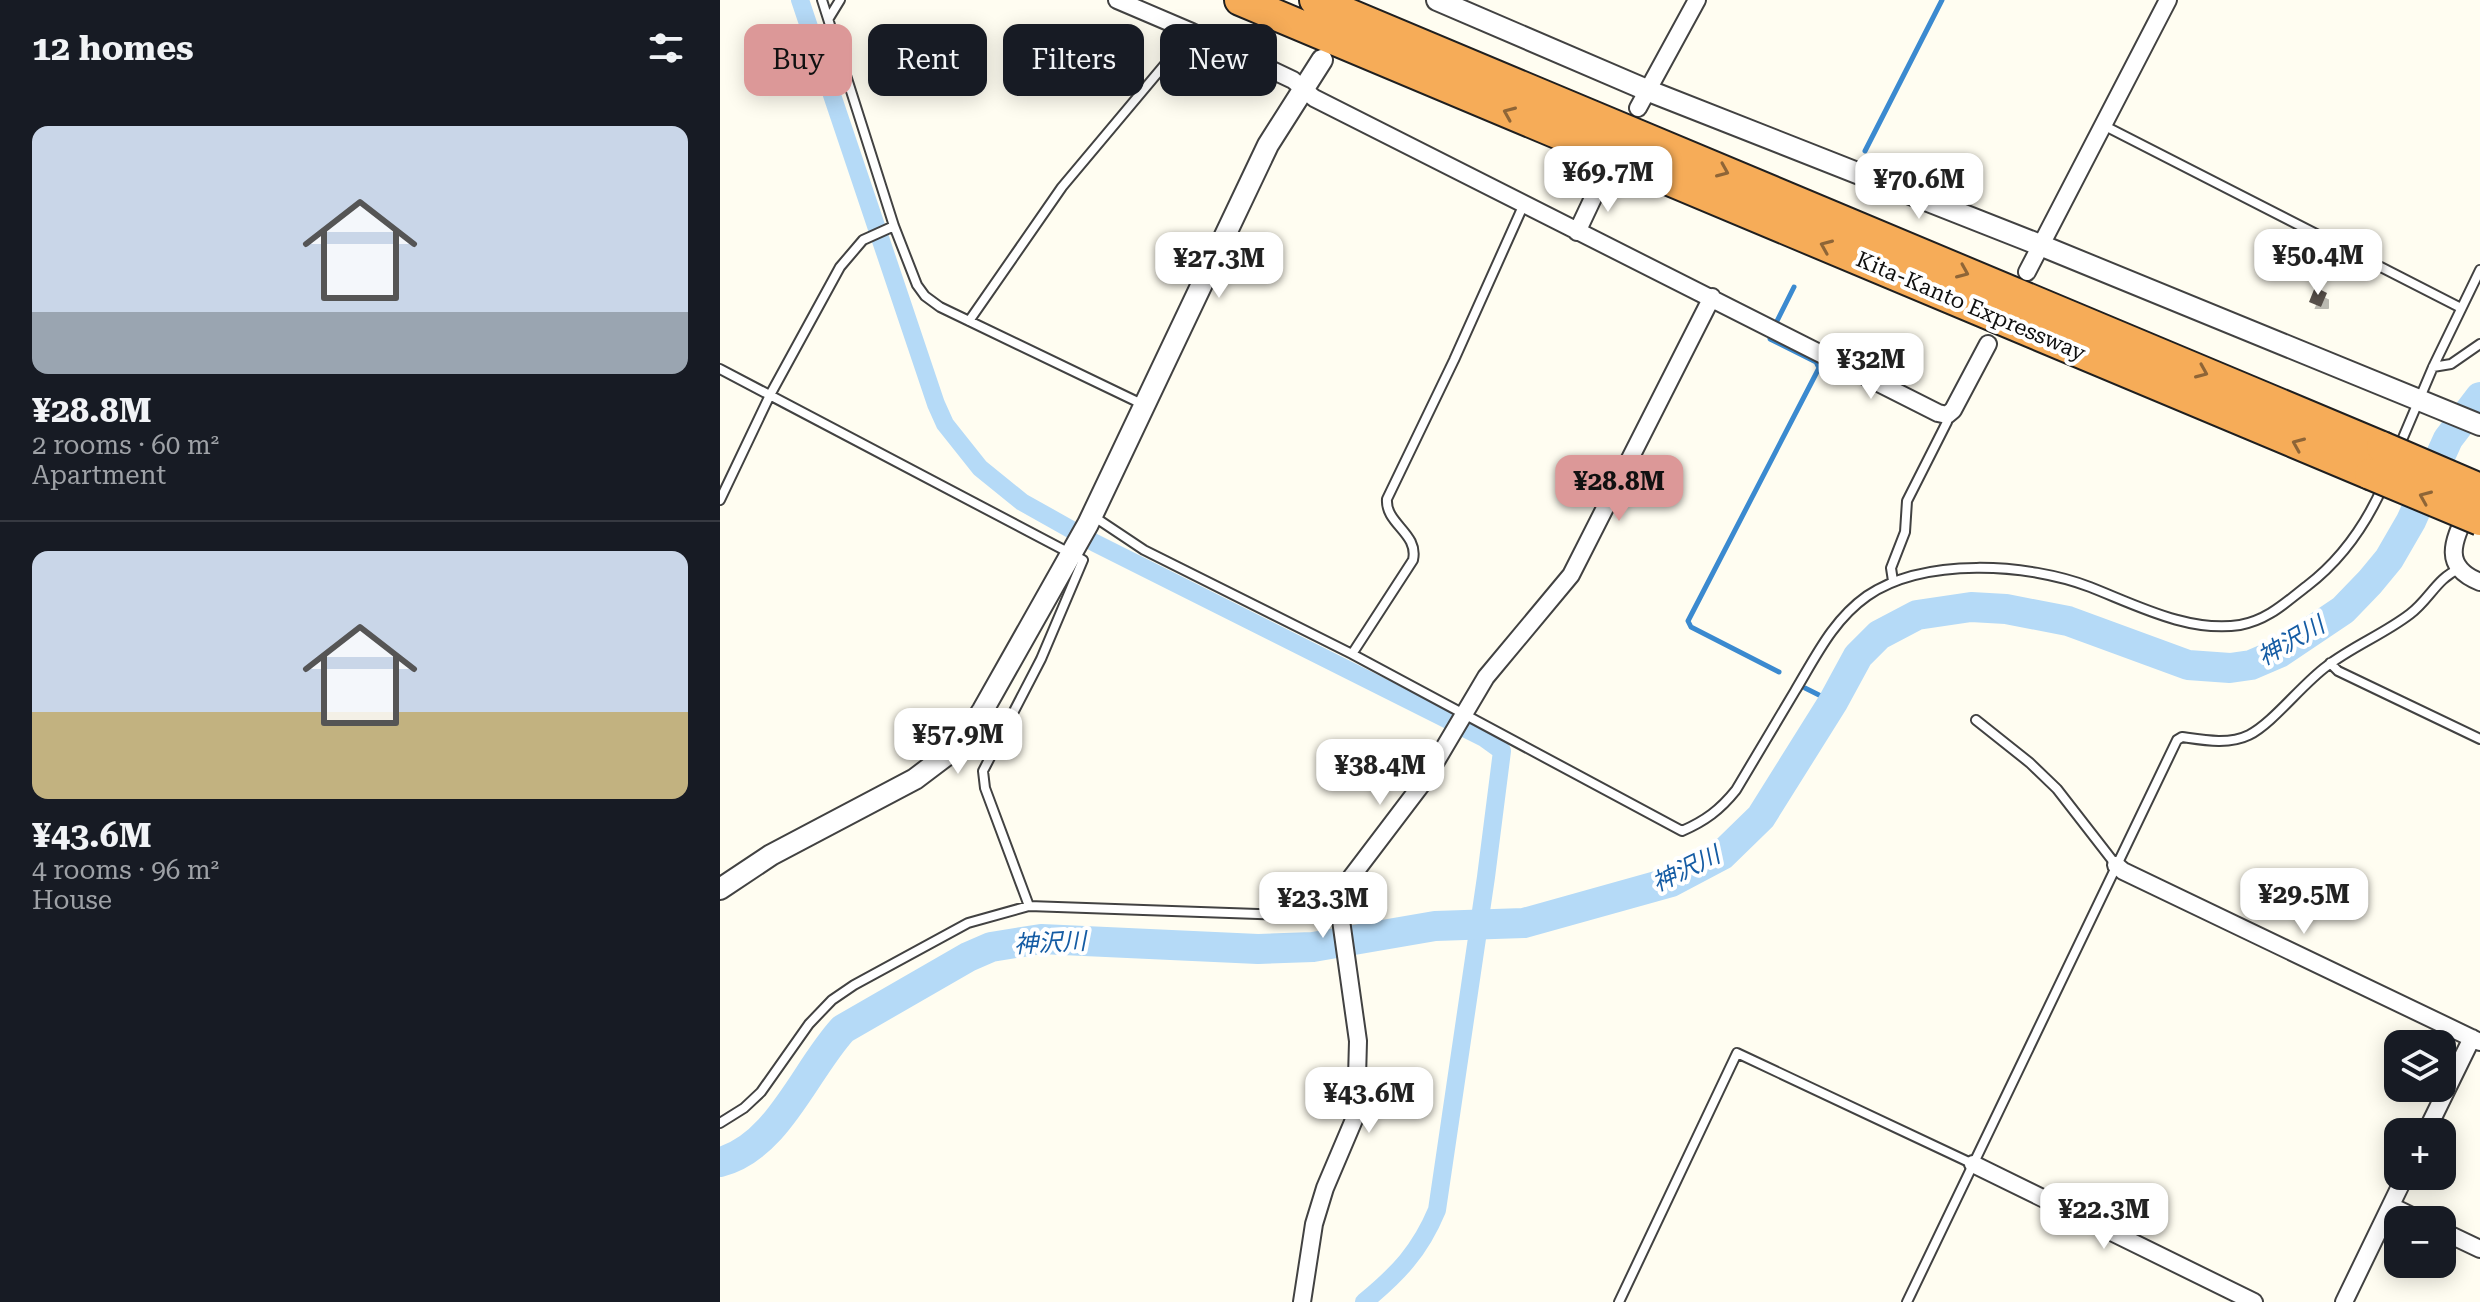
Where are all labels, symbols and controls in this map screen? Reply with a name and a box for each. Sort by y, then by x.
chip: Buy [744,24,852,96]
chip: Rent [868,24,987,96]
chip: Filters [1003,24,1144,96]
chip: New [1160,24,1277,96]
icon: filters [644,26,688,70]
text: 12 homes [32,28,194,68]
one-way arrow [1503,106,1517,122]
pin: ¥69.7M [1543,146,1673,214]
pin: ¥70.6M [1854,153,1984,221]
text: ¥69.7M [1562,157,1654,187]
one-way arrow [1715,162,1729,178]
text: ¥70.6M [1873,164,1965,194]
icon: home [288,178,432,322]
pin: ¥50.4M [2253,229,2383,297]
pin: ¥27.3M [1154,232,1284,300]
one-way arrow [1820,239,1834,255]
text: ¥50.4M [2272,240,2364,270]
text: ¥27.3M [1173,243,1265,273]
street label: Kita-Kanto Expressway [1853,246,2089,366]
one-way arrow [1955,262,1969,278]
pin: ¥32M [1824,333,1918,401]
text: ¥32M [1837,344,1905,374]
one-way arrow [2195,362,2209,379]
text: ¥28.8M [32,390,152,430]
text: 2 rooms · 60 m² [32,430,219,460]
one-way arrow [2292,437,2307,453]
pin: ¥28.8M [1554,455,1684,523]
text: Apartment [32,460,166,490]
text: ¥28.8M [1573,466,1665,496]
one-way arrow [2419,490,2433,507]
icon: home [288,603,432,747]
water label: 神沢川 [2253,609,2332,671]
pin: ¥57.9M [893,708,1023,776]
text: ¥57.9M [912,719,1004,749]
pin: ¥38.4M [1315,739,1445,807]
text: ¥38.4M [1334,750,1426,780]
text: ¥43.6M [32,815,152,855]
water label: 神沢川 [1648,839,1727,897]
text: 4 rooms · 96 m² [32,855,219,885]
pin: ¥29.5M [2239,868,2369,936]
pin: ¥23.3M [1258,872,1388,940]
text: ¥29.5M [2258,879,2350,909]
text: ¥23.3M [1277,883,1369,913]
text: House [32,885,112,915]
water label: 神沢川 [1013,927,1090,959]
map controls [2384,1030,2456,1278]
button: layers [2384,1030,2456,1102]
pin: ¥43.6M [1304,1067,1434,1135]
text: ¥43.6M [1323,1078,1415,1108]
button: + [2384,1118,2456,1190]
pin: ¥22.3M [2039,1183,2169,1251]
text: ¥22.3M [2058,1194,2150,1224]
button: − [2384,1206,2456,1278]

